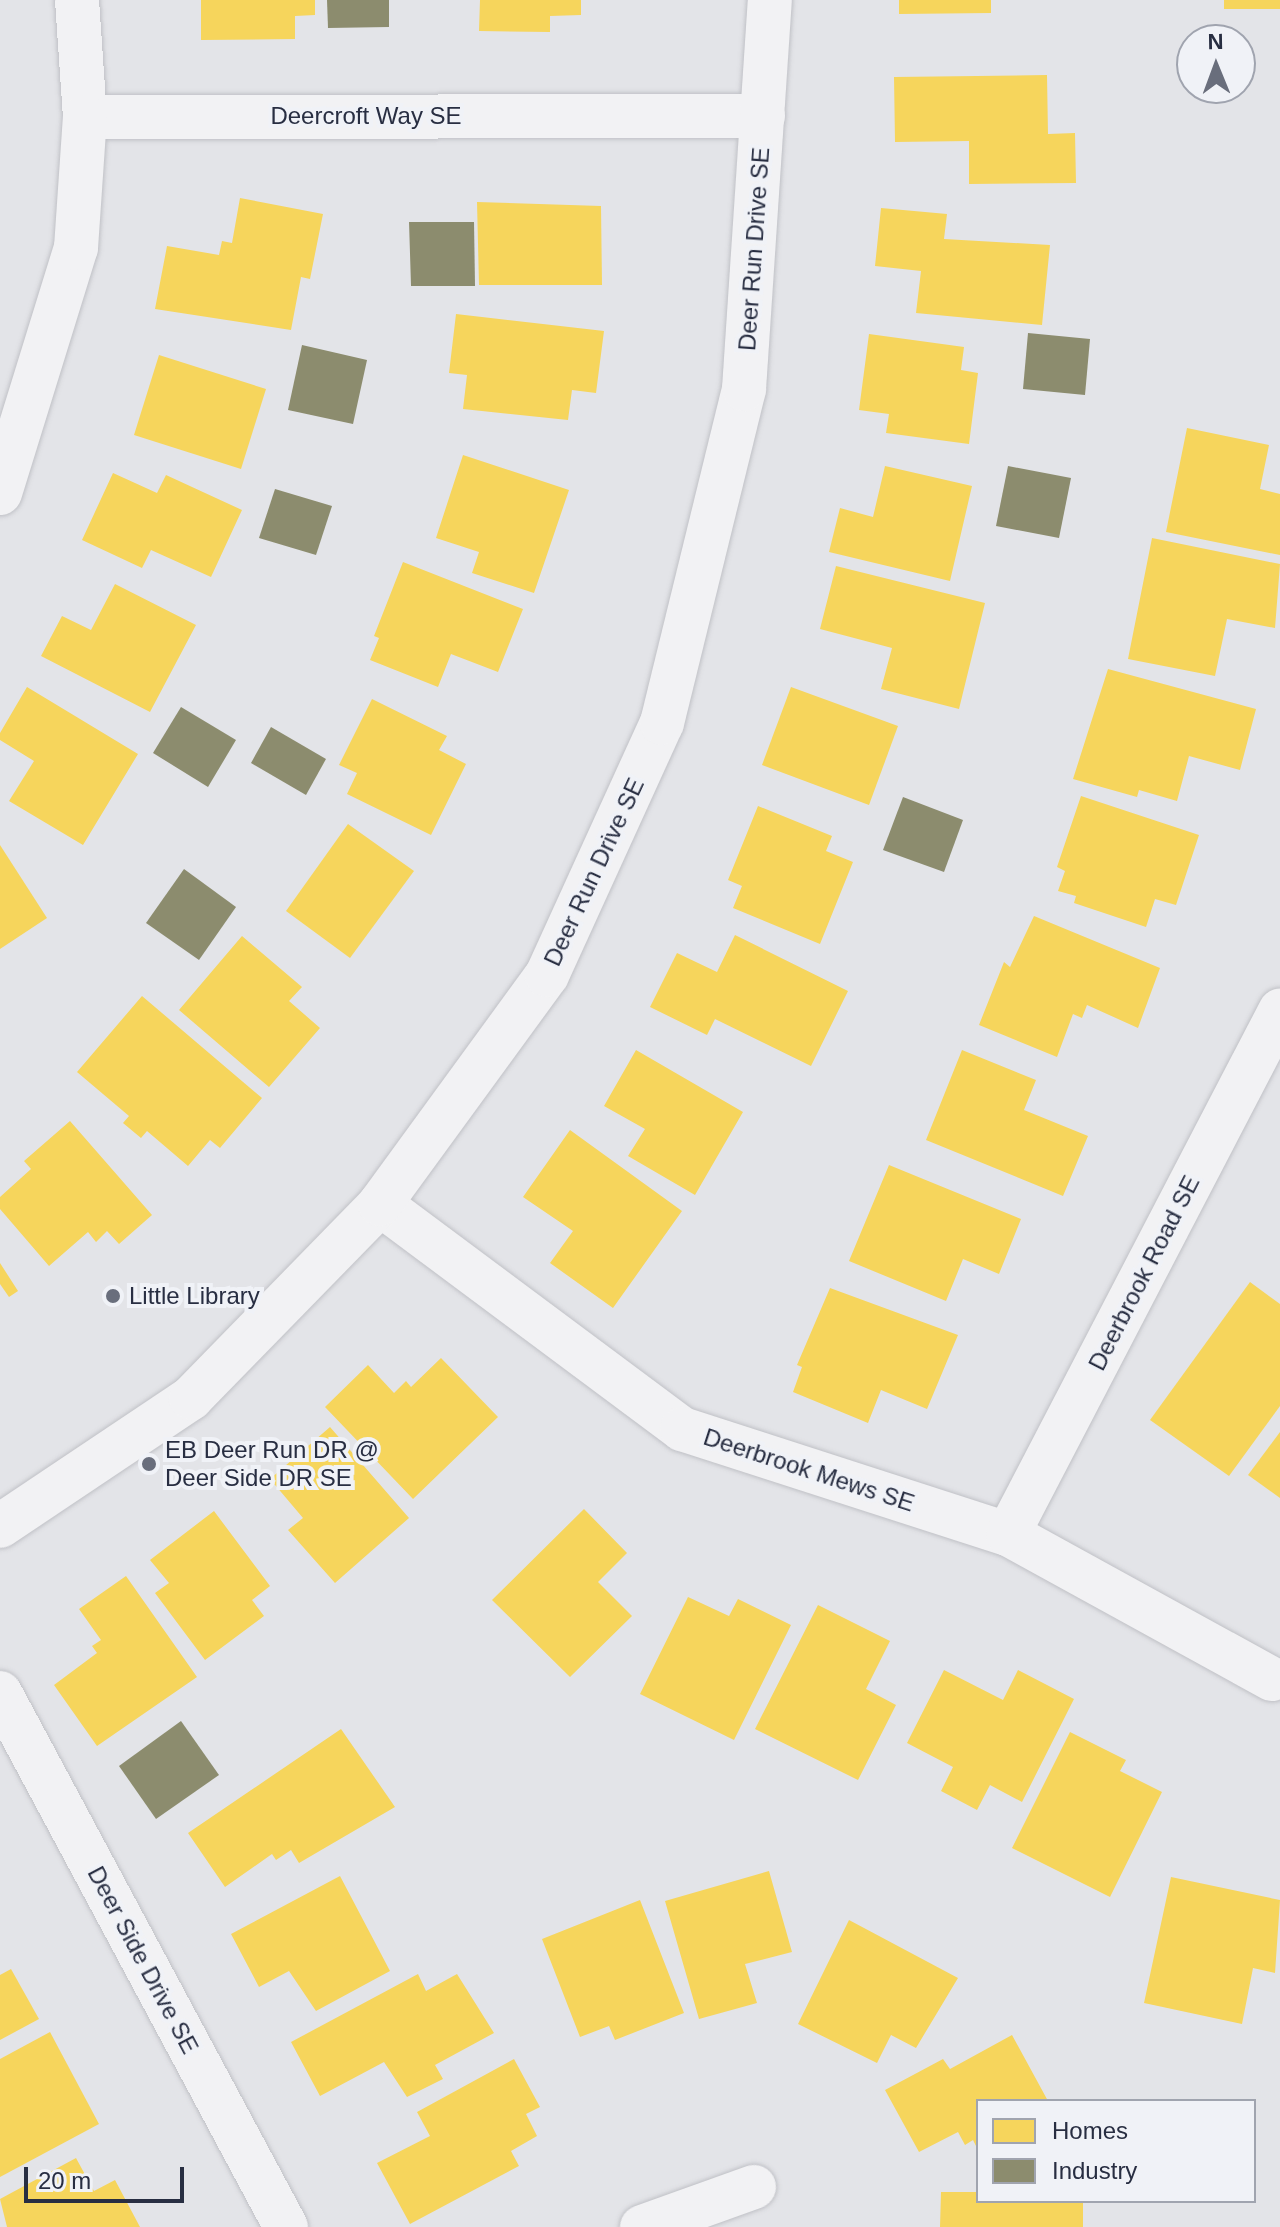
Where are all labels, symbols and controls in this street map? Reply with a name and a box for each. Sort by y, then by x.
north arrow [1176,24,1256,104]
text: N [1207,29,1224,54]
street label: Deercroft Way SE [270,102,462,130]
street label: Deer Run Drive SE [733,146,775,352]
street label: Deer Run Drive SE [538,773,650,971]
street label: Deerbrook Road SE [1082,1171,1206,1375]
place label: Little Library [129,1282,260,1310]
marker: Little Library [104,1287,122,1305]
street label: Deerbrook Mews SE [700,1422,918,1518]
place label: EB Deer Run DR @ Deer Side DR SE [165,1436,379,1492]
marker: EB Deer Run DR @ Deer Side DR SE [140,1455,158,1473]
street label: Deer Side Drive SE [81,1861,205,2059]
legend [976,2099,1256,2203]
text: Homes [1052,2117,1128,2144]
scale bar [28,2151,188,2201]
text: Industry [1052,2157,1137,2184]
text: 20 m [38,2167,91,2194]

